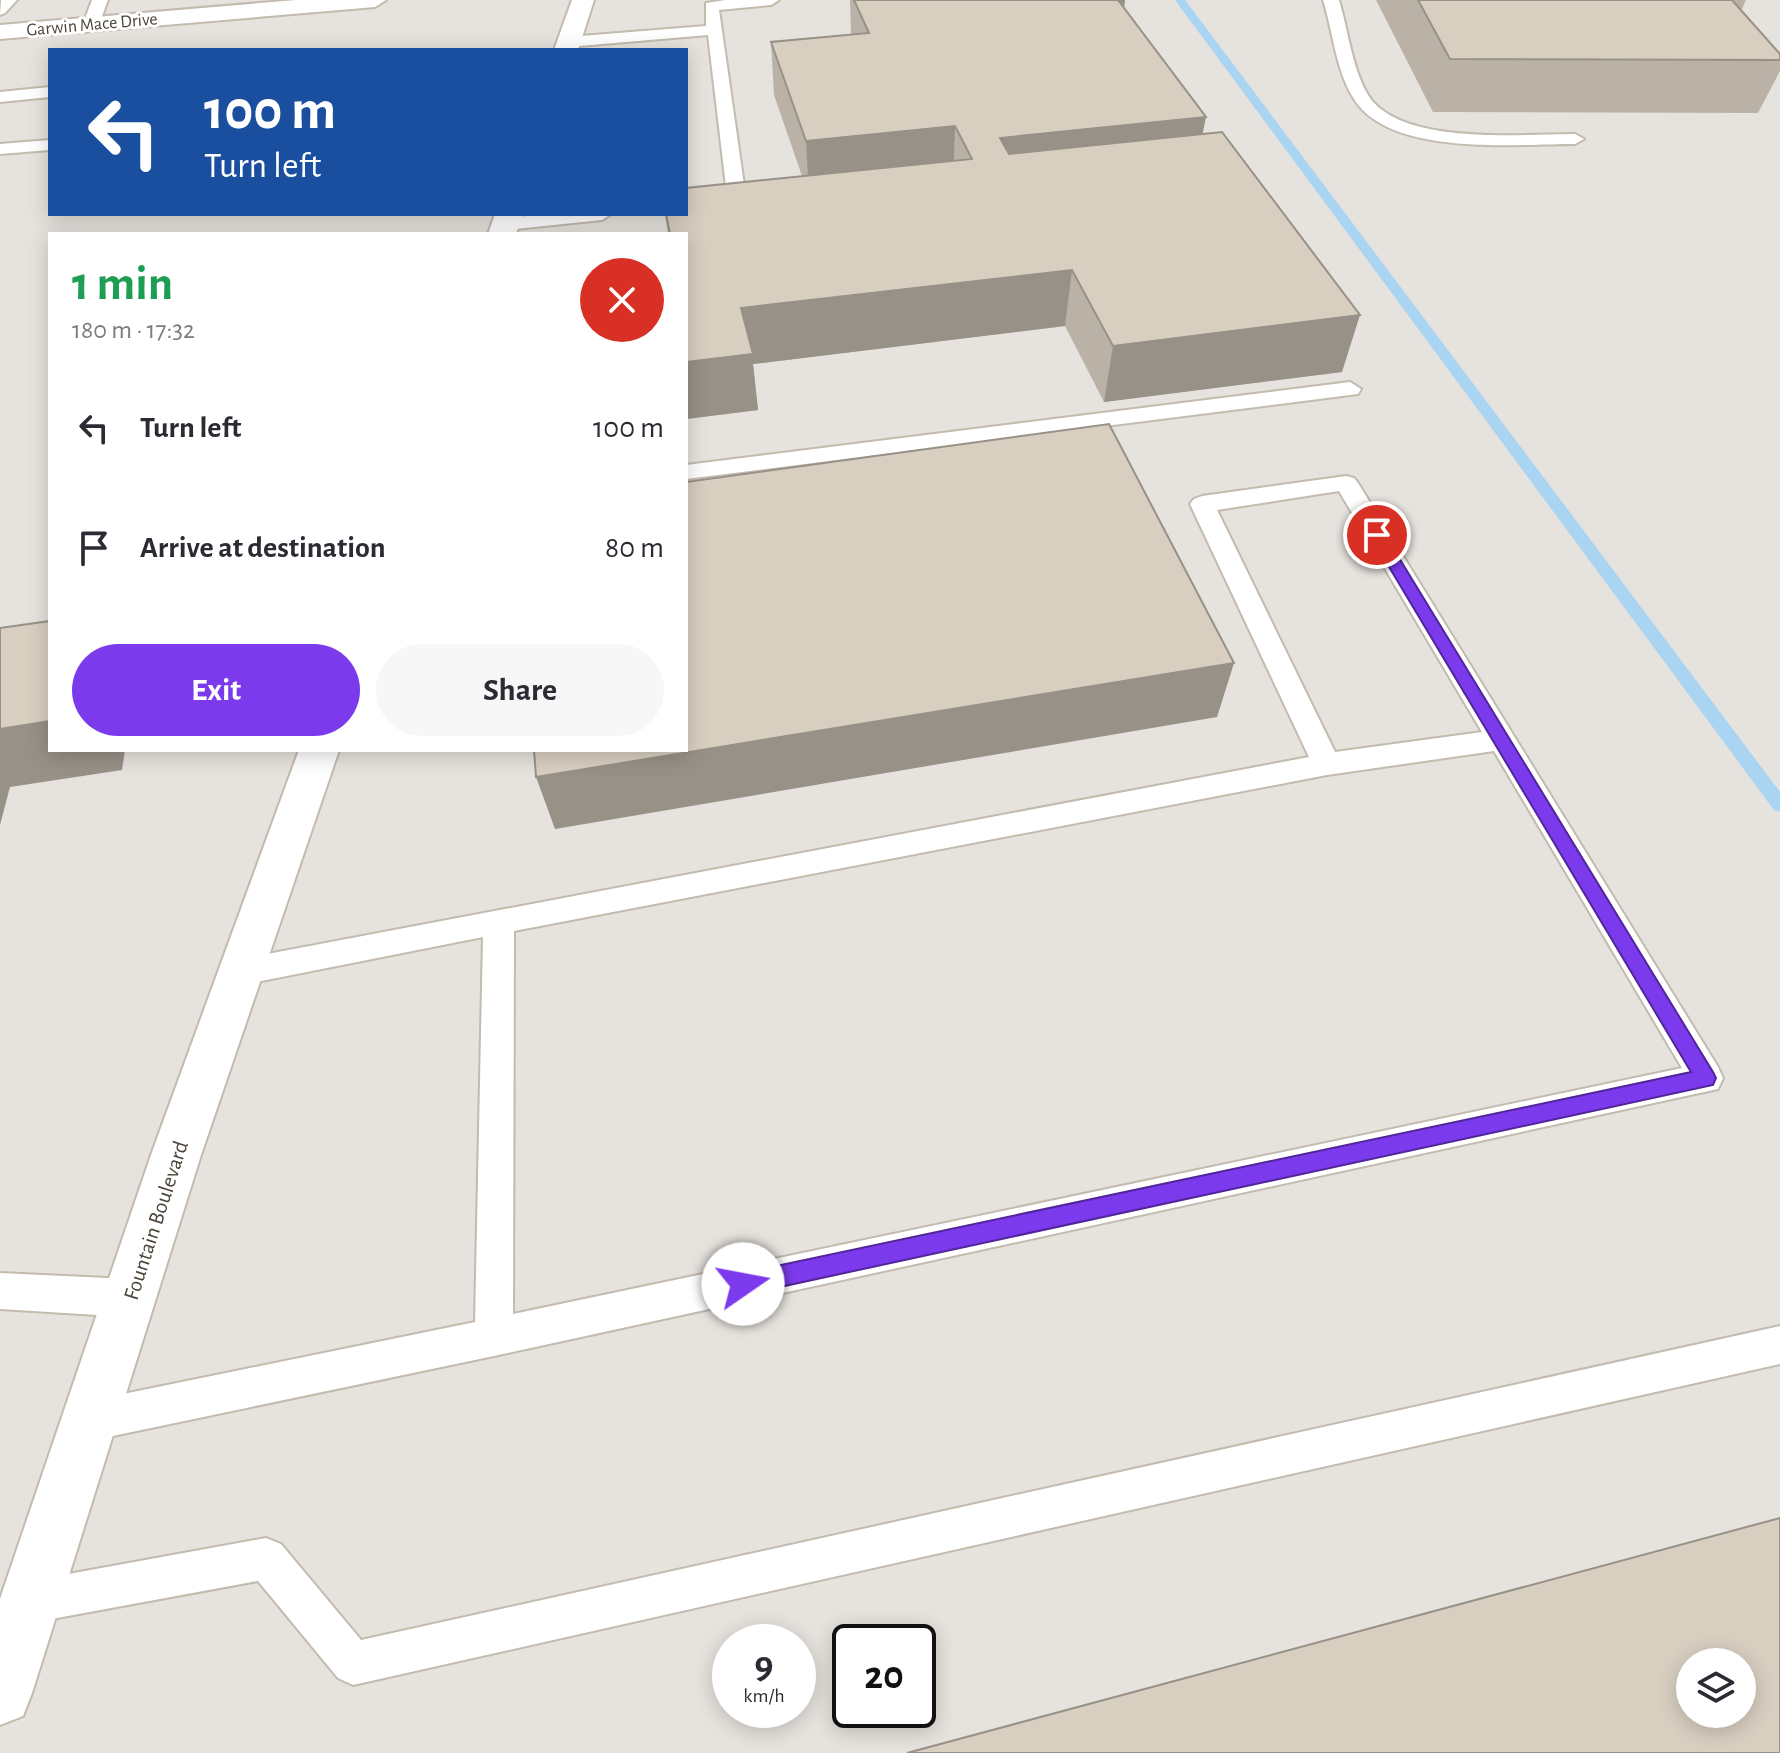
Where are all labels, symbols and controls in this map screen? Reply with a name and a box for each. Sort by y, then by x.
street label: Garwin Mace Drive [26,10,158,40]
icon: left [72,80,176,184]
text: 100 m [204,83,336,139]
text: Turn left [204,148,321,184]
button: close [580,258,664,342]
text: 1 min [72,261,173,309]
text: 180 m · 17:32 [72,317,195,343]
icon: left [72,406,116,450]
text: Turn left [140,413,241,443]
text: 100 m [593,413,664,443]
pin [1343,501,1411,569]
icon: arrive [1355,513,1399,557]
icon: arrive [72,526,116,570]
text: Arrive at destination [140,533,386,563]
text: 80 m [605,533,664,563]
button: Exit [72,644,360,736]
button: Share [376,644,664,736]
street label: Fountain Boulevard [120,1138,192,1303]
position arrow [701,1242,785,1326]
speed limit sign: 20 [832,1624,936,1728]
text: 9 [754,1646,774,1686]
map controls [1676,1648,1756,1728]
button: layers [1676,1648,1756,1728]
text: km/h [743,1686,785,1706]

